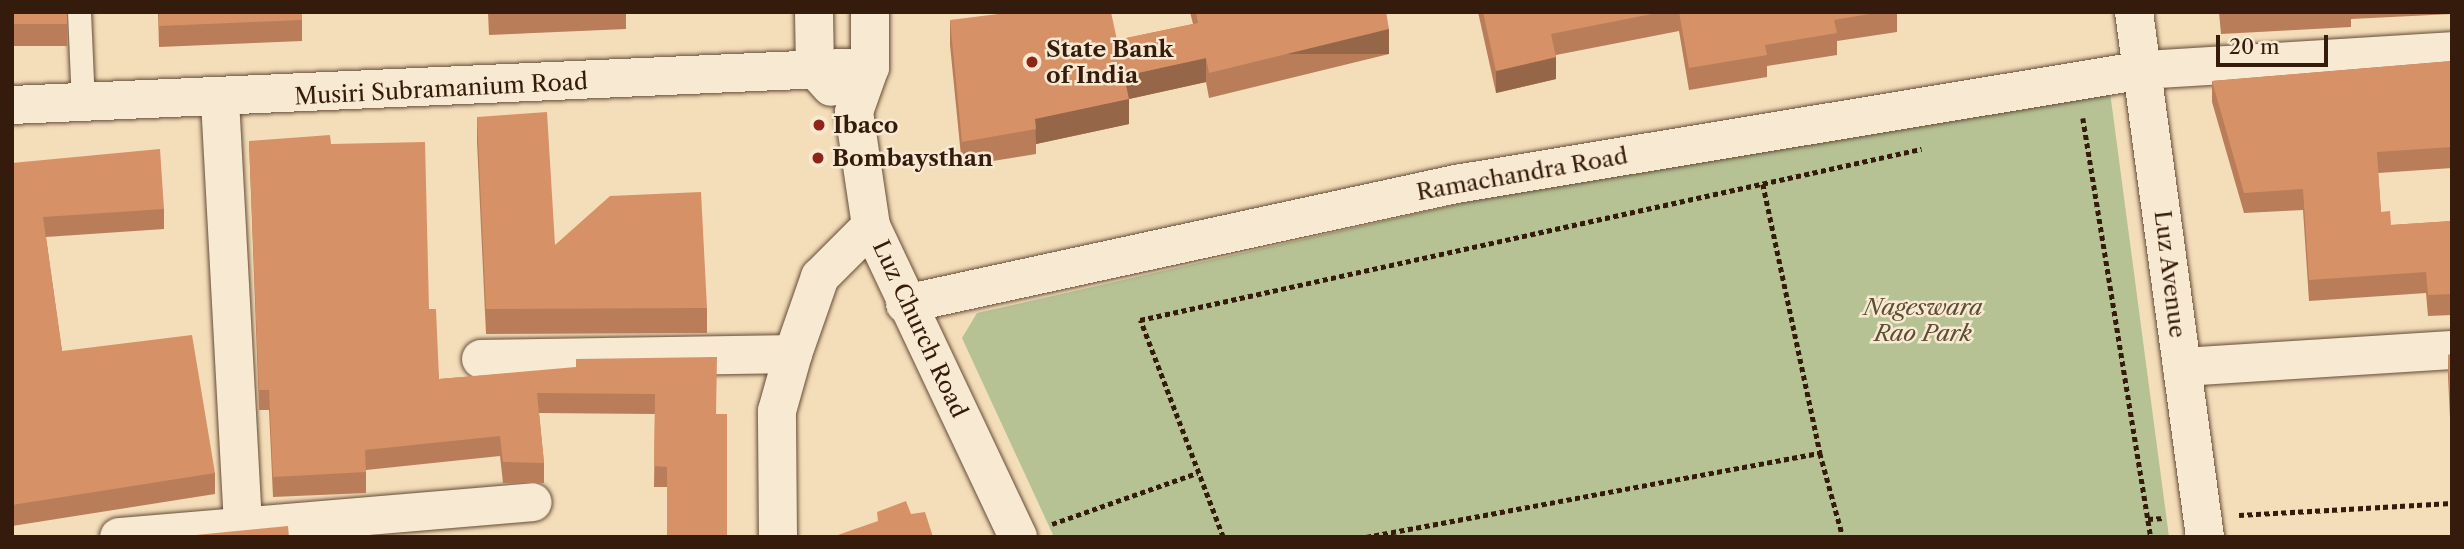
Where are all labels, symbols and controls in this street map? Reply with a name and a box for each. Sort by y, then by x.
scale bar [2219,21,2331,65]
text: 20 m [2229,34,2280,59]
place label: State Bank of India [1046,35,1173,89]
marker: State Bank of India [1024,54,1040,70]
street label: Musiri Subramanium Road [294,68,588,110]
place label: Ibaco [833,111,898,139]
marker: Ibaco [811,117,827,133]
street label: Ramachandra Road [1414,142,1630,206]
place label: Bombaysthan [832,144,993,172]
marker: Bombaysthan [810,150,826,166]
street label: Luz Avenue [2148,208,2192,340]
street label: Luz Church Road [867,236,973,422]
park label: Nageswara Rao Park [1863,293,1983,347]

